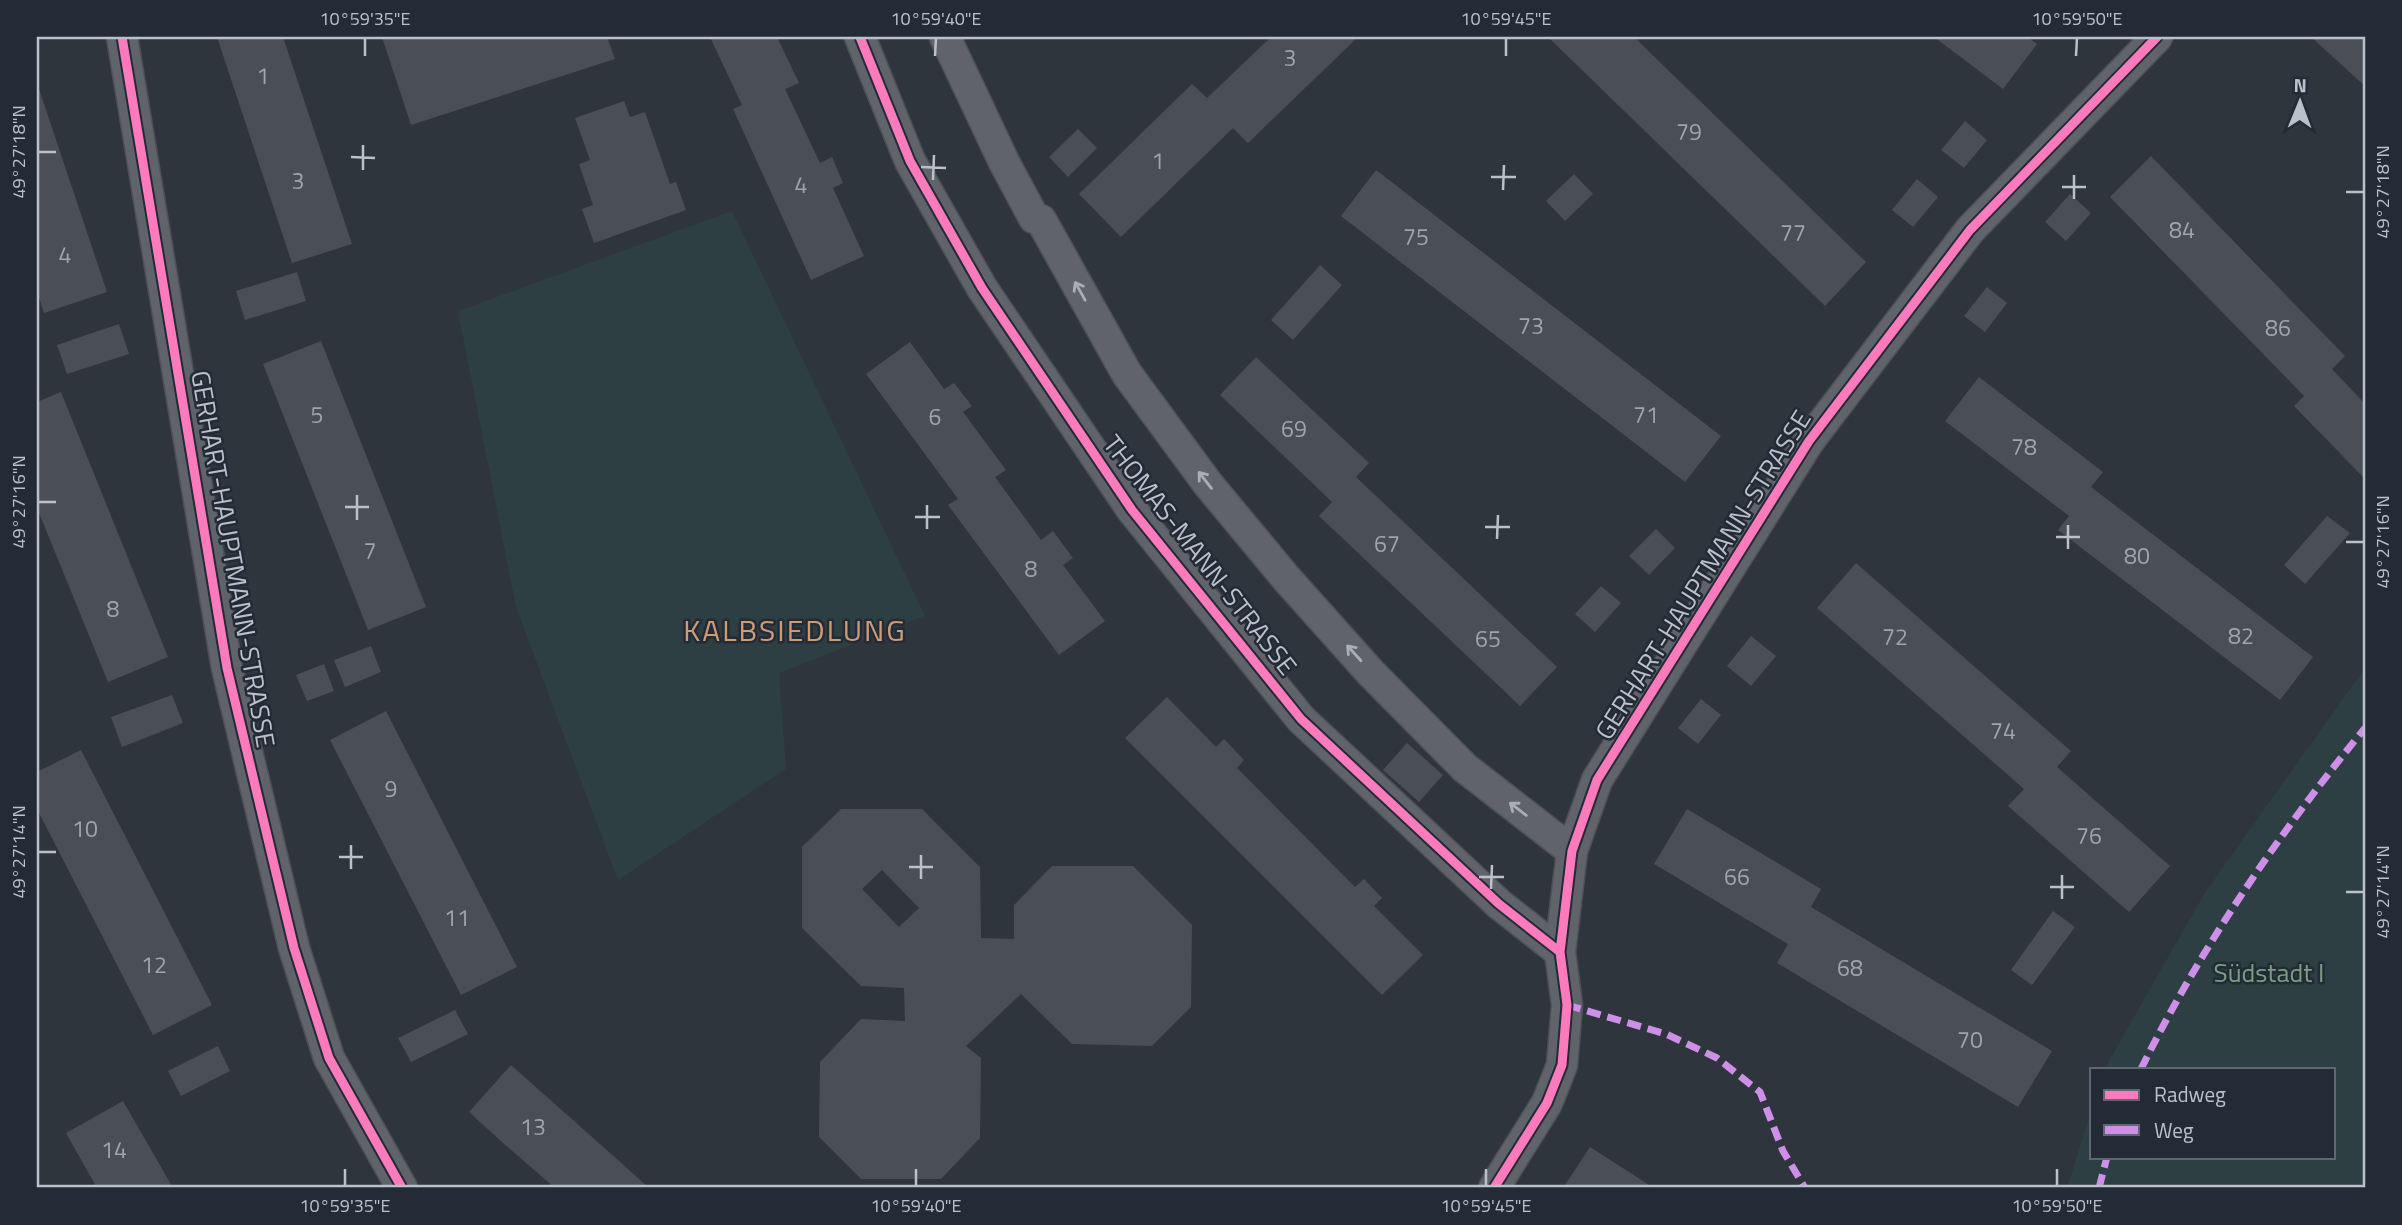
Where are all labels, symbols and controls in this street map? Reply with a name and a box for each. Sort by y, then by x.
text: 10°59'35"E [320,5,411,32]
text: 10°59'40"E [891,5,982,32]
text: 10°59'45"E [1461,5,1552,32]
text: 10°59'50"E [2032,5,2123,32]
house number: 3 [1284,40,1296,75]
house number: 1 [257,58,269,93]
north arrow [2266,66,2336,136]
text: N [2293,70,2307,99]
text: 49°27'18"N [5,105,32,199]
house number: 79 [1676,114,1702,149]
house number: 1 [1152,143,1164,178]
text: 49°27'18"N [2369,145,2396,239]
house number: 3 [292,163,304,198]
house number: 4 [795,167,807,202]
house number: 84 [2169,212,2195,247]
house number: 77 [1780,215,1806,250]
house number: 75 [1403,219,1429,254]
house number: 4 [59,237,71,272]
one-way arrow [1073,281,1086,302]
house number: 73 [1518,308,1544,343]
house number: 86 [2265,310,2291,345]
street label: GERHART-HAUPTMANN-STRASSE [181,367,286,750]
house number: 5 [311,397,323,432]
house number: 71 [1633,397,1659,432]
house number: 6 [929,399,941,434]
street label: GERHART-HAUPTMANN-STRASSE [1585,402,1820,747]
house number: 69 [1281,411,1307,446]
street label: THOMAS-MANN-STRASSE [1094,426,1307,683]
house number: 78 [2011,429,2037,464]
text: 49°27'16"N [5,455,32,549]
one-way arrow [1198,472,1213,490]
text: 49°27'16"N [2369,495,2396,589]
house number: 67 [1374,526,1400,561]
house number: 7 [364,533,376,568]
house number: 80 [2124,538,2150,573]
house number: 8 [1025,551,1038,586]
house number: 8 [107,591,120,626]
district label: KALBSIEDLUNG [683,607,907,653]
house number: 82 [2228,618,2254,653]
house number: 72 [1882,619,1908,654]
house number: 65 [1475,621,1501,656]
one-way arrow [1345,645,1362,662]
house number: 74 [1990,713,2016,748]
house number: 9 [385,771,397,806]
one-way arrow [1509,802,1528,817]
text: 49°27'14"N [5,805,32,899]
house number: 10 [72,811,98,846]
house number: 76 [2076,818,2102,853]
text: 49°27'14"N [2369,845,2396,939]
house number: 66 [1724,859,1750,894]
house number: 11 [444,900,470,935]
house number: 12 [141,947,167,982]
house number: 68 [1837,950,1863,985]
park label: Südstadt I [2214,953,2324,992]
house number: 70 [1957,1022,1983,1057]
legend [2090,1068,2336,1158]
text: Radweg [2154,1078,2226,1110]
house number: 13 [520,1109,546,1144]
text: Weg [2154,1114,2194,1146]
house number: 14 [101,1132,127,1167]
text: 10°59'35"E [300,1192,391,1219]
text: 10°59'40"E [871,1192,962,1219]
text: 10°59'45"E [1441,1192,1532,1219]
text: 10°59'50"E [2012,1192,2103,1219]

